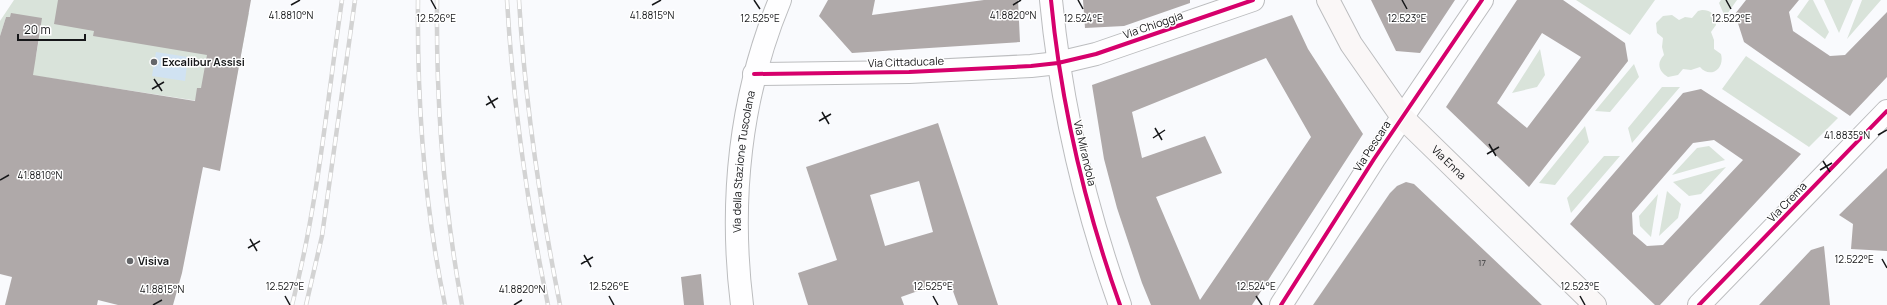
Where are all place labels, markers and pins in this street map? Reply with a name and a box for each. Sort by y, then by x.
place label: Excalibur Assisi [162,54,245,69]
marker: Excalibur Assisi [149,57,159,67]
place label: Visiva [138,253,169,268]
marker: Visiva [125,256,135,266]

